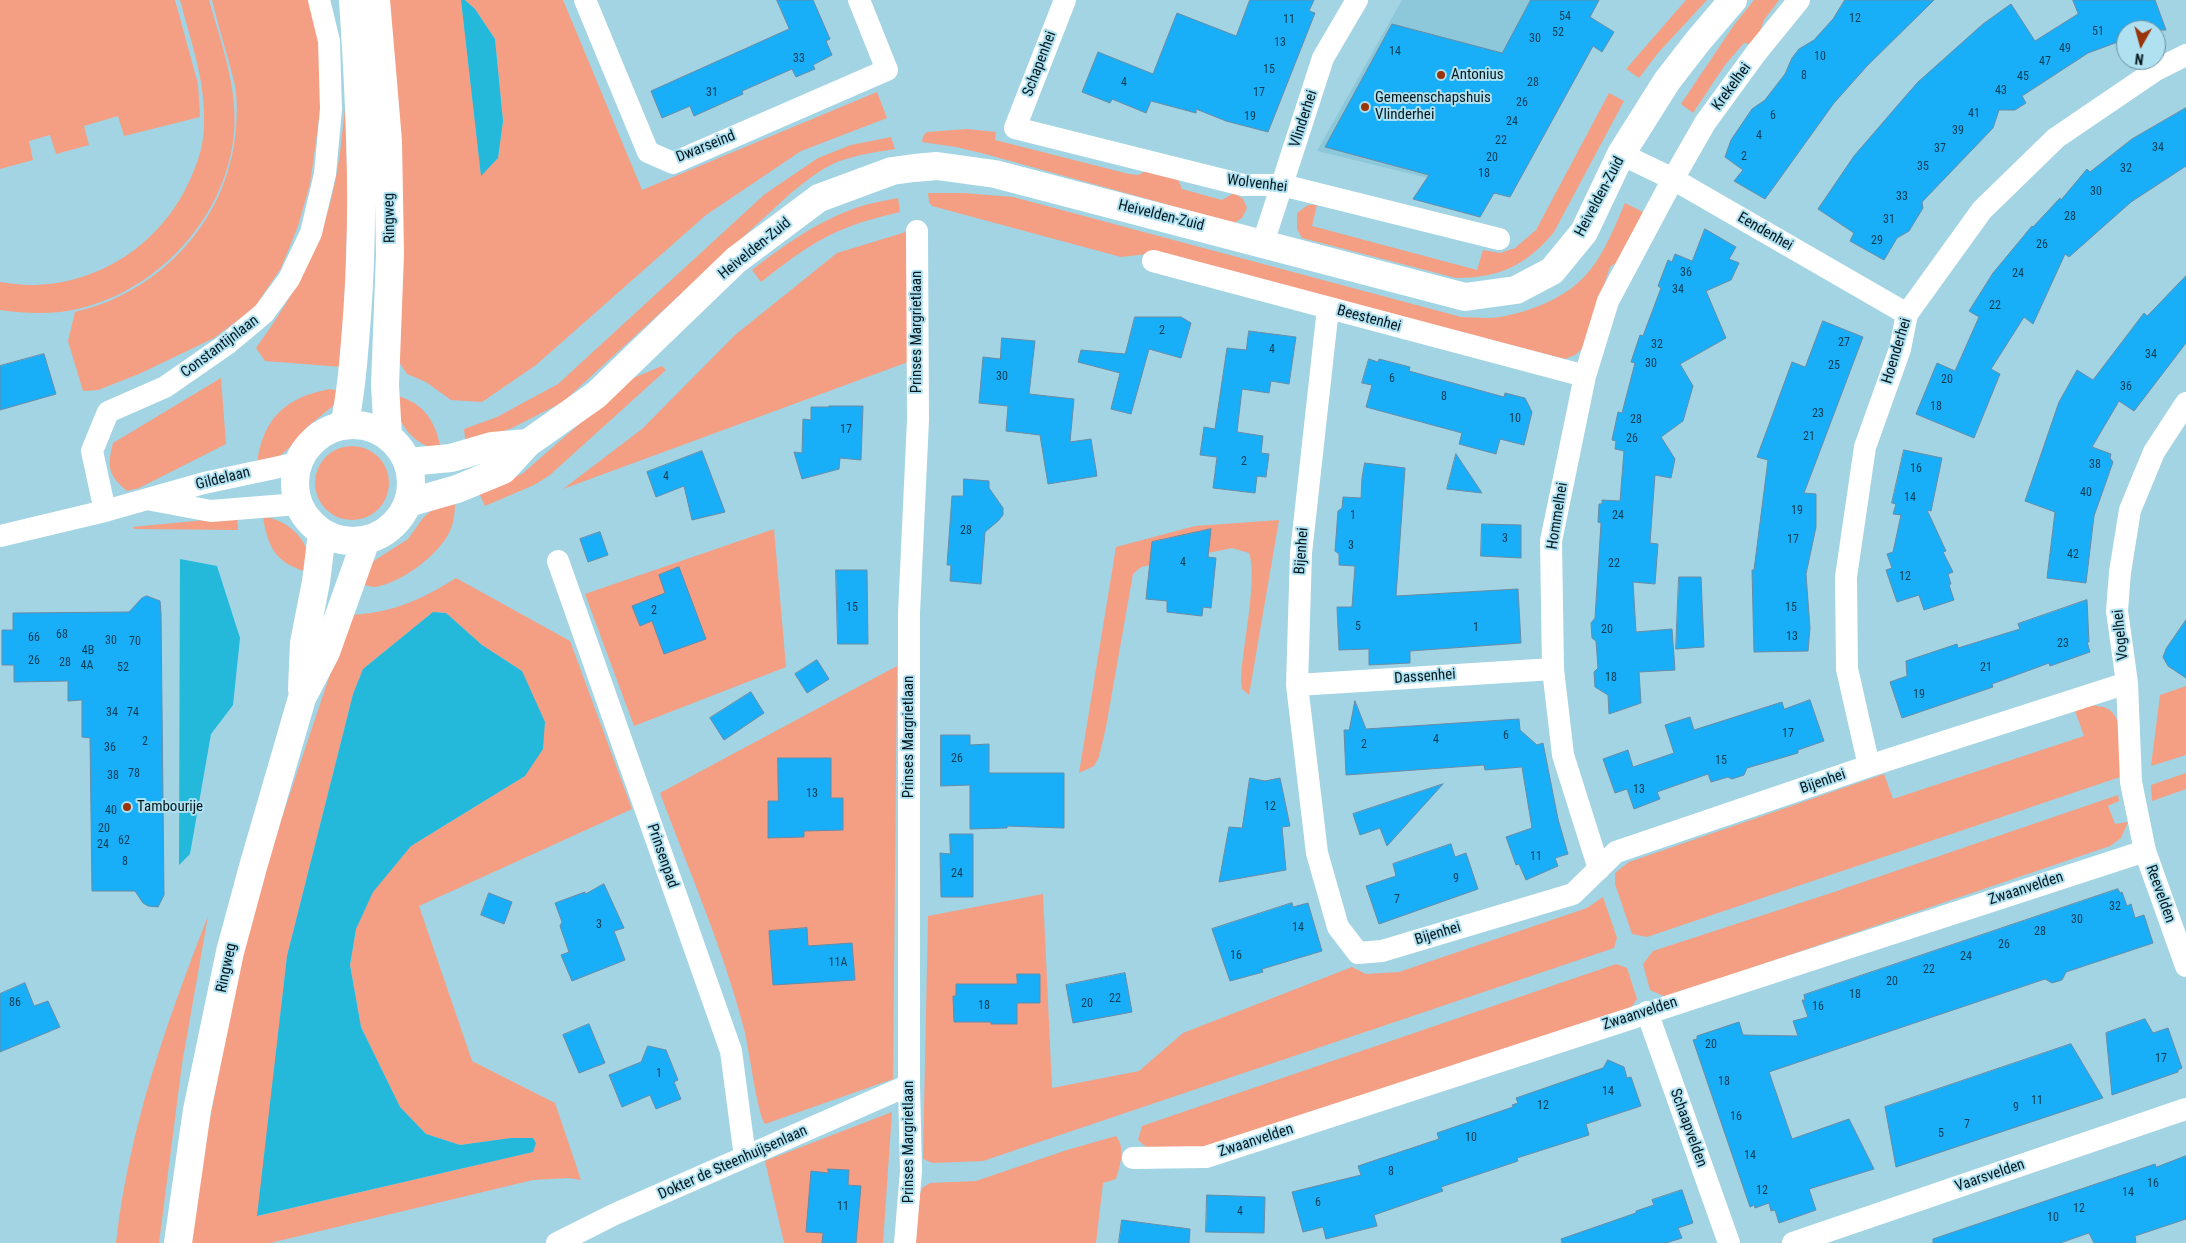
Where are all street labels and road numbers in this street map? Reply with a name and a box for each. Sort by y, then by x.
street label: Schapenhei [1019,29,1061,99]
street label: Krekelhei [1709,60,1755,114]
street label: Vlinderhei [1286,88,1322,150]
street label: Dwarseind [674,127,738,167]
street label: Heivelden-Zuid [1571,154,1629,240]
street label: Wolvenhei [1226,171,1288,197]
street label: Ringweg [381,193,399,243]
street label: Heivelden-Zuid [1116,197,1206,235]
street label: Eendenhei [1734,209,1796,255]
street label: Heivelden-Zuid [715,214,795,284]
street label: Prinses Margrietlaan [908,271,926,393]
street label: Beestenhei [1335,302,1403,336]
street label: Constantijnlaan [178,312,262,382]
street label: Hoenderhei [1878,316,1916,386]
street label: Gildelaan [194,464,252,494]
street label: Hommelhei [1544,481,1572,551]
street label: Bijenhei [1291,527,1313,575]
street label: Vogelhei [2109,609,2133,661]
street label: Dassenhei [1394,666,1456,688]
street label: Prinses Margrietlaan [900,676,918,798]
street label: Bijenhei [1798,766,1848,798]
street label: Prinsenpad [643,822,681,890]
street label: Reevelden [2141,863,2179,925]
street label: Zwaanvelden [1986,868,2066,910]
street label: Bijenhei [1413,919,1463,949]
street label: Ringweg [213,942,241,994]
street label: Zwaanvelden [1600,993,1680,1035]
street label: Prinses Margrietlaan [900,1081,918,1203]
street label: Schaapvelden [1665,1086,1711,1170]
street label: Zwaanvelden [1216,1120,1296,1162]
street label: Dokter de Steenhuijsenlaan [656,1122,810,1204]
street label: Vaarsvelden [1953,1156,2027,1196]

